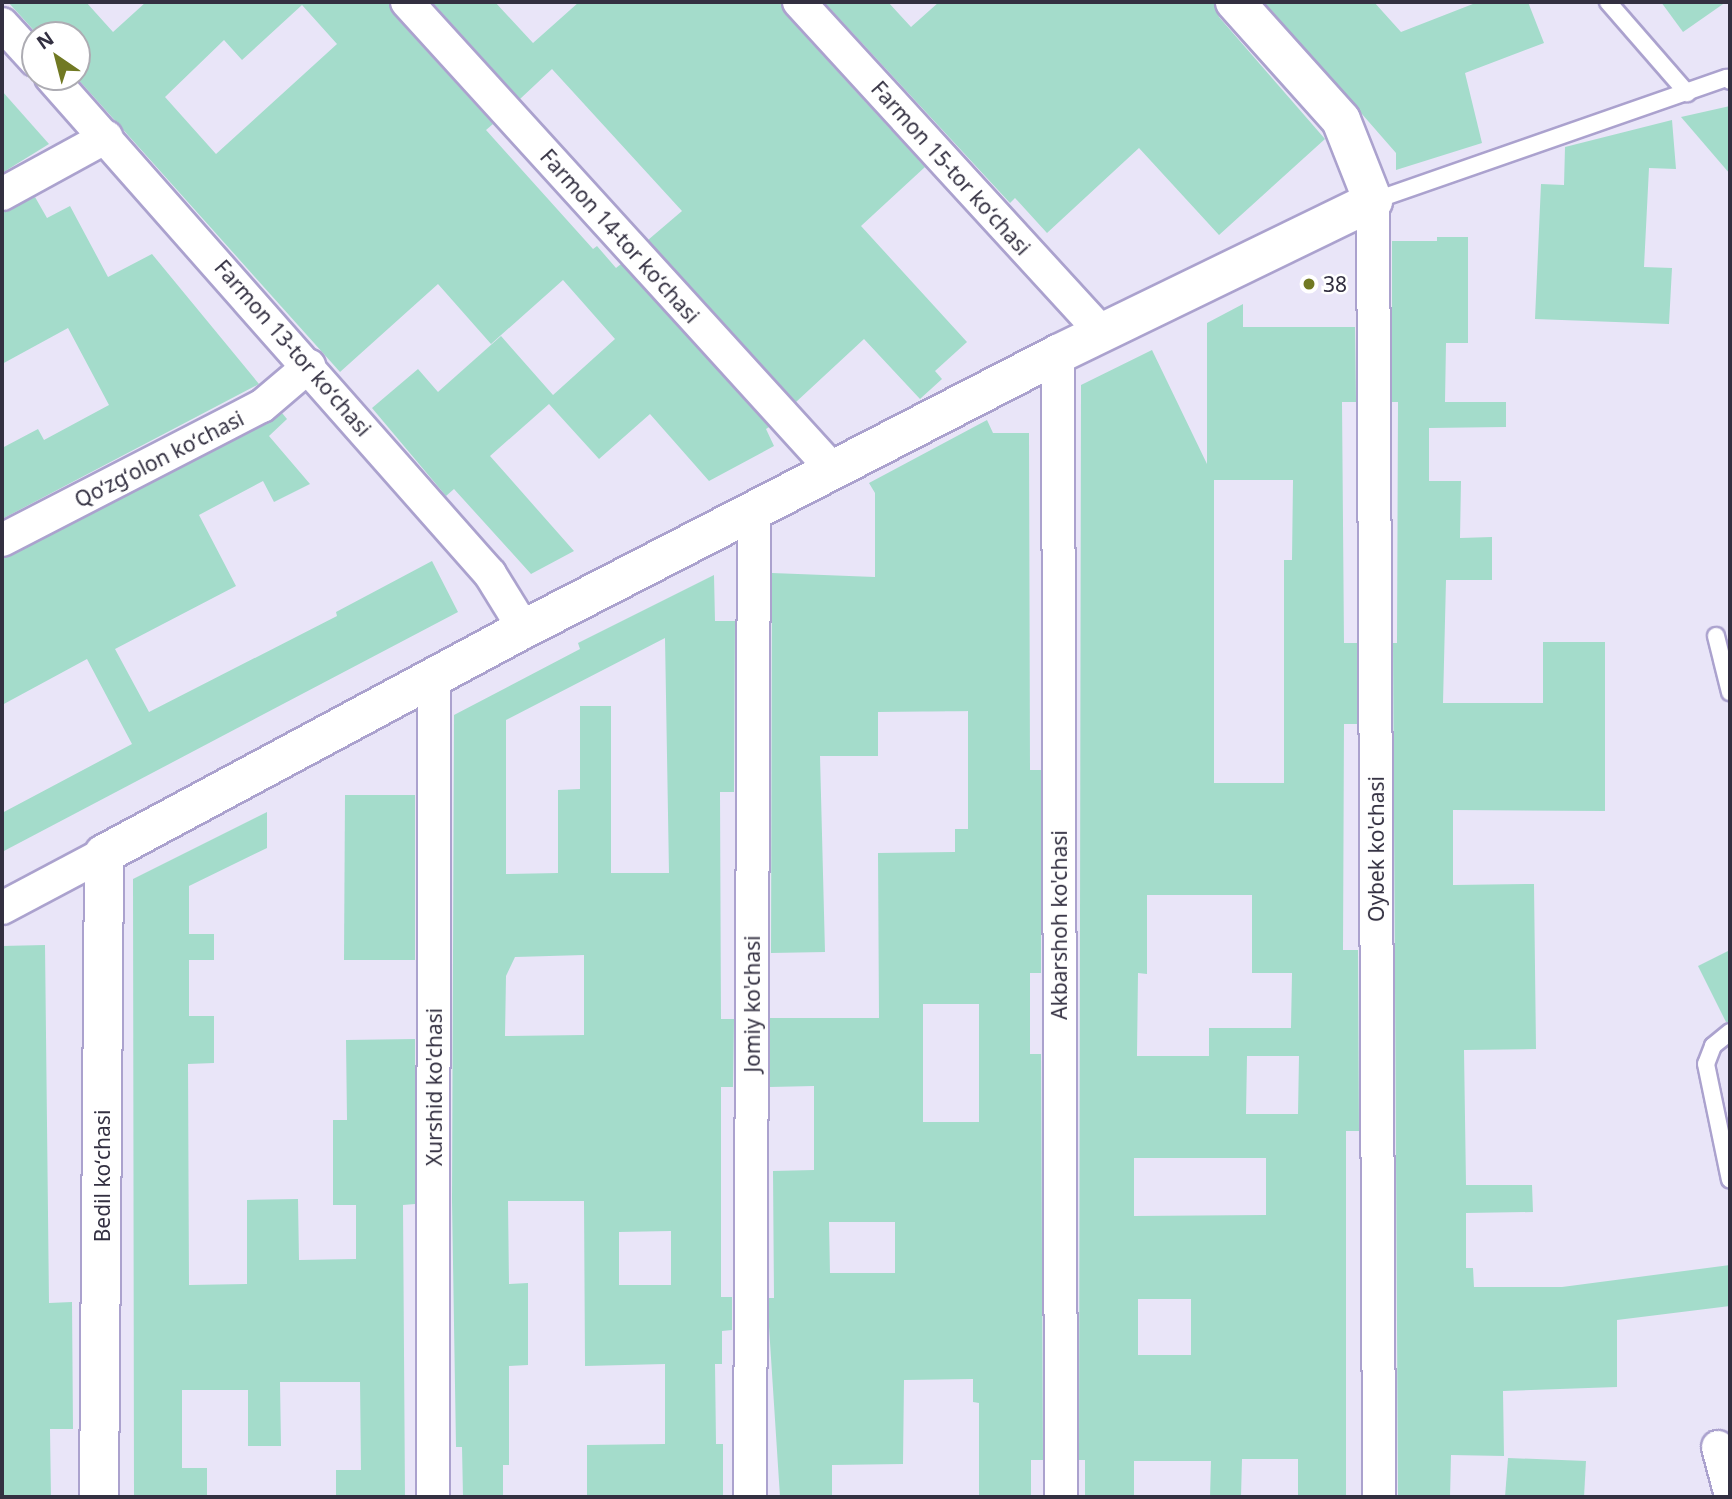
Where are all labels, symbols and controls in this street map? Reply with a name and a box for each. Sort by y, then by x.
north arrow [21,21,91,91]
text: N [31,25,59,56]
street label: Farmon 15-tor koʻchasi [866,76,1036,260]
street label: Farmon 14-tor koʻchasi [535,144,705,328]
street label: Farmon 13-tor koʻchasi [210,255,376,441]
place label: 38 [1323,271,1347,297]
marker: 38 [1301,276,1317,292]
street label: Qoʻzgʻolon koʻchasi [70,405,248,513]
street label: Oybek ko'chasi [1363,776,1389,922]
street label: Akbarshoh ko'chasi [1046,830,1072,1020]
street label: Jomiy ko'chasi [739,935,765,1073]
street label: Xurshid ko'chasi [421,1008,447,1166]
street label: Bedil koʻchasi [89,1110,115,1242]

